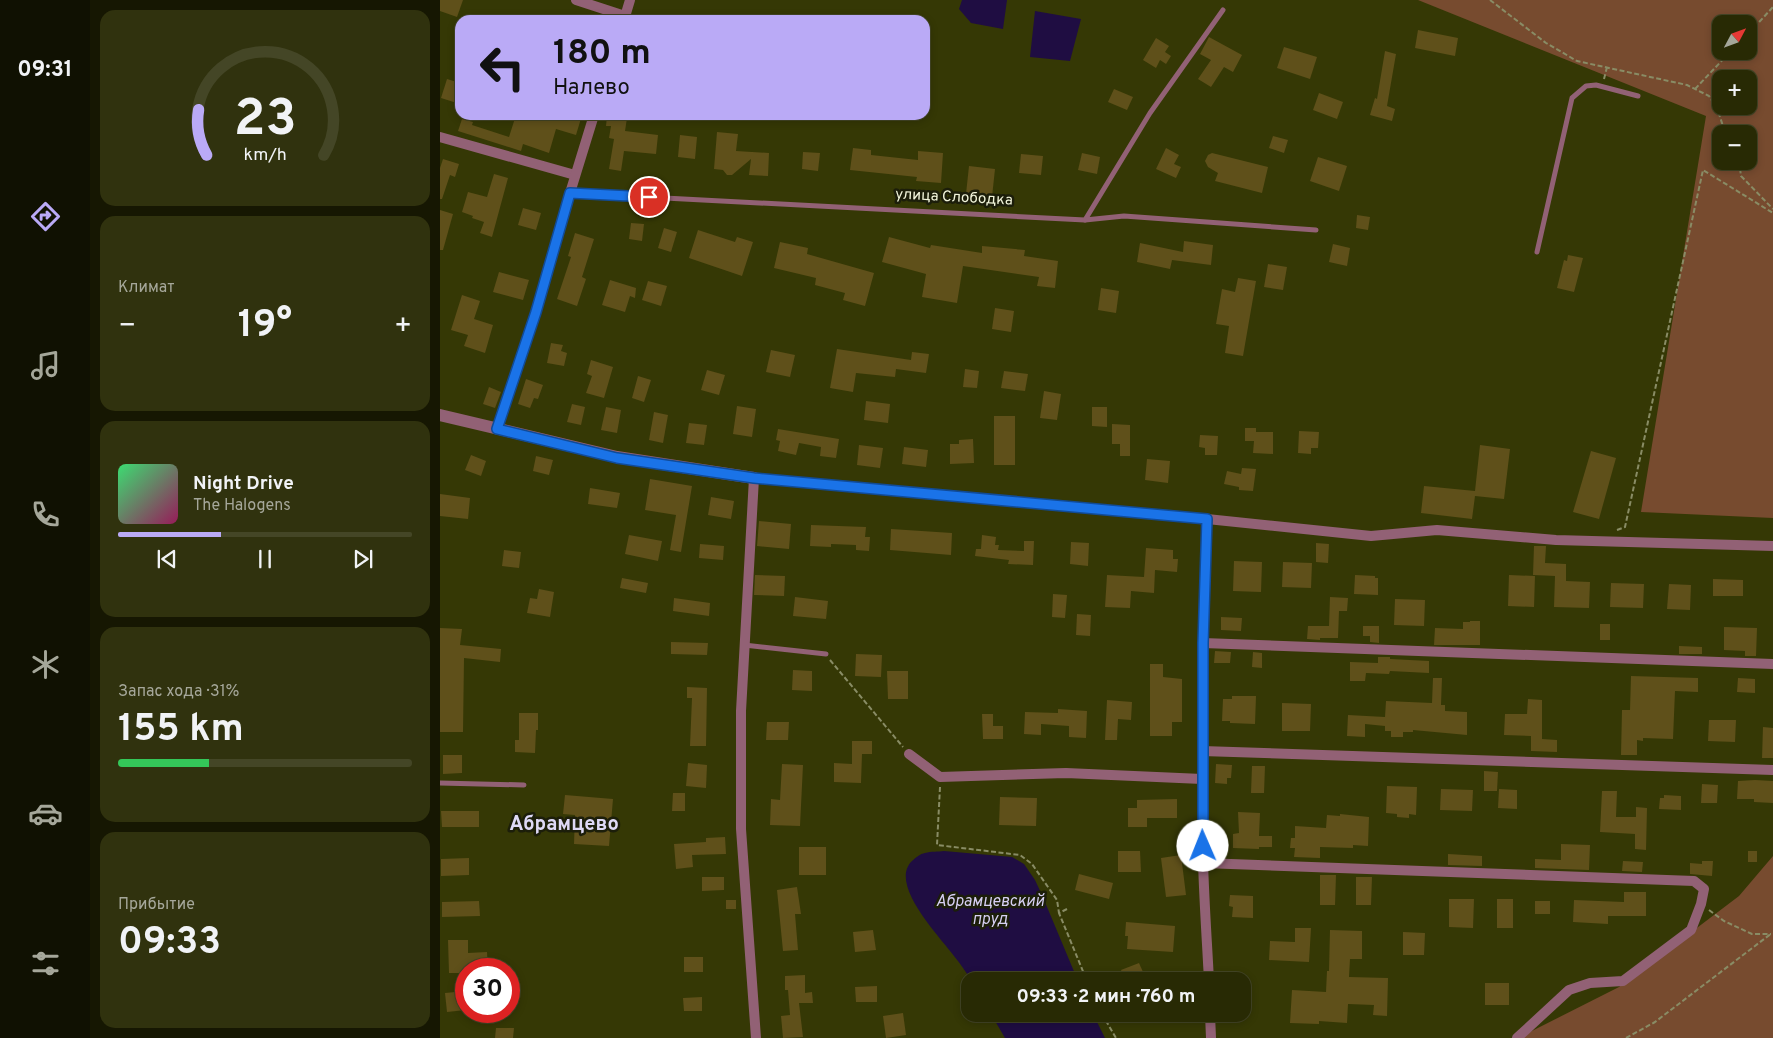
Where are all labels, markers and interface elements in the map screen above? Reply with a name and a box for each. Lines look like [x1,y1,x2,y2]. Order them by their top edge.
north arrow [1712,15,1758,60]
map controls [1712,15,1757,170]
text: 180 m [553,32,651,76]
icon: left [470,35,535,100]
text: 09:31 [17,57,73,84]
button: + [1712,70,1757,115]
text: Налево [553,75,630,102]
text: 23 [234,88,296,154]
button: − [1712,125,1757,170]
text: km/h [243,144,287,167]
pin [628,176,670,218]
icon: arrive [635,183,663,211]
street label: улица Слободка [895,185,1013,211]
icon: directions [28,199,63,234]
text: Климат [118,278,175,298]
text: 19° [238,302,292,351]
text: − [118,309,136,345]
text: + [394,309,412,345]
icon: music [28,348,63,383]
text: Night Drive [193,472,294,496]
text: The Halogens [193,496,291,516]
icon: phone [28,497,63,532]
icon: previous [153,545,181,573]
icon: pause [251,545,279,573]
icon: next [349,545,377,573]
icon: climate [28,647,63,682]
text: Запас хода · 31% [118,682,240,702]
text: 155 km [118,706,244,755]
icon: car [28,796,63,831]
district label: Абрамцево [509,812,619,838]
position arrow [1176,819,1228,871]
water label: Абрамцевский пруд [936,892,1045,930]
text: Прибытие [118,895,195,915]
text: 09:33 [118,919,221,968]
icon: filters [28,946,63,981]
speed limit sign: 30 [455,958,520,1023]
text: 09:33 · 2 мин · 760 m [1017,985,1195,1009]

